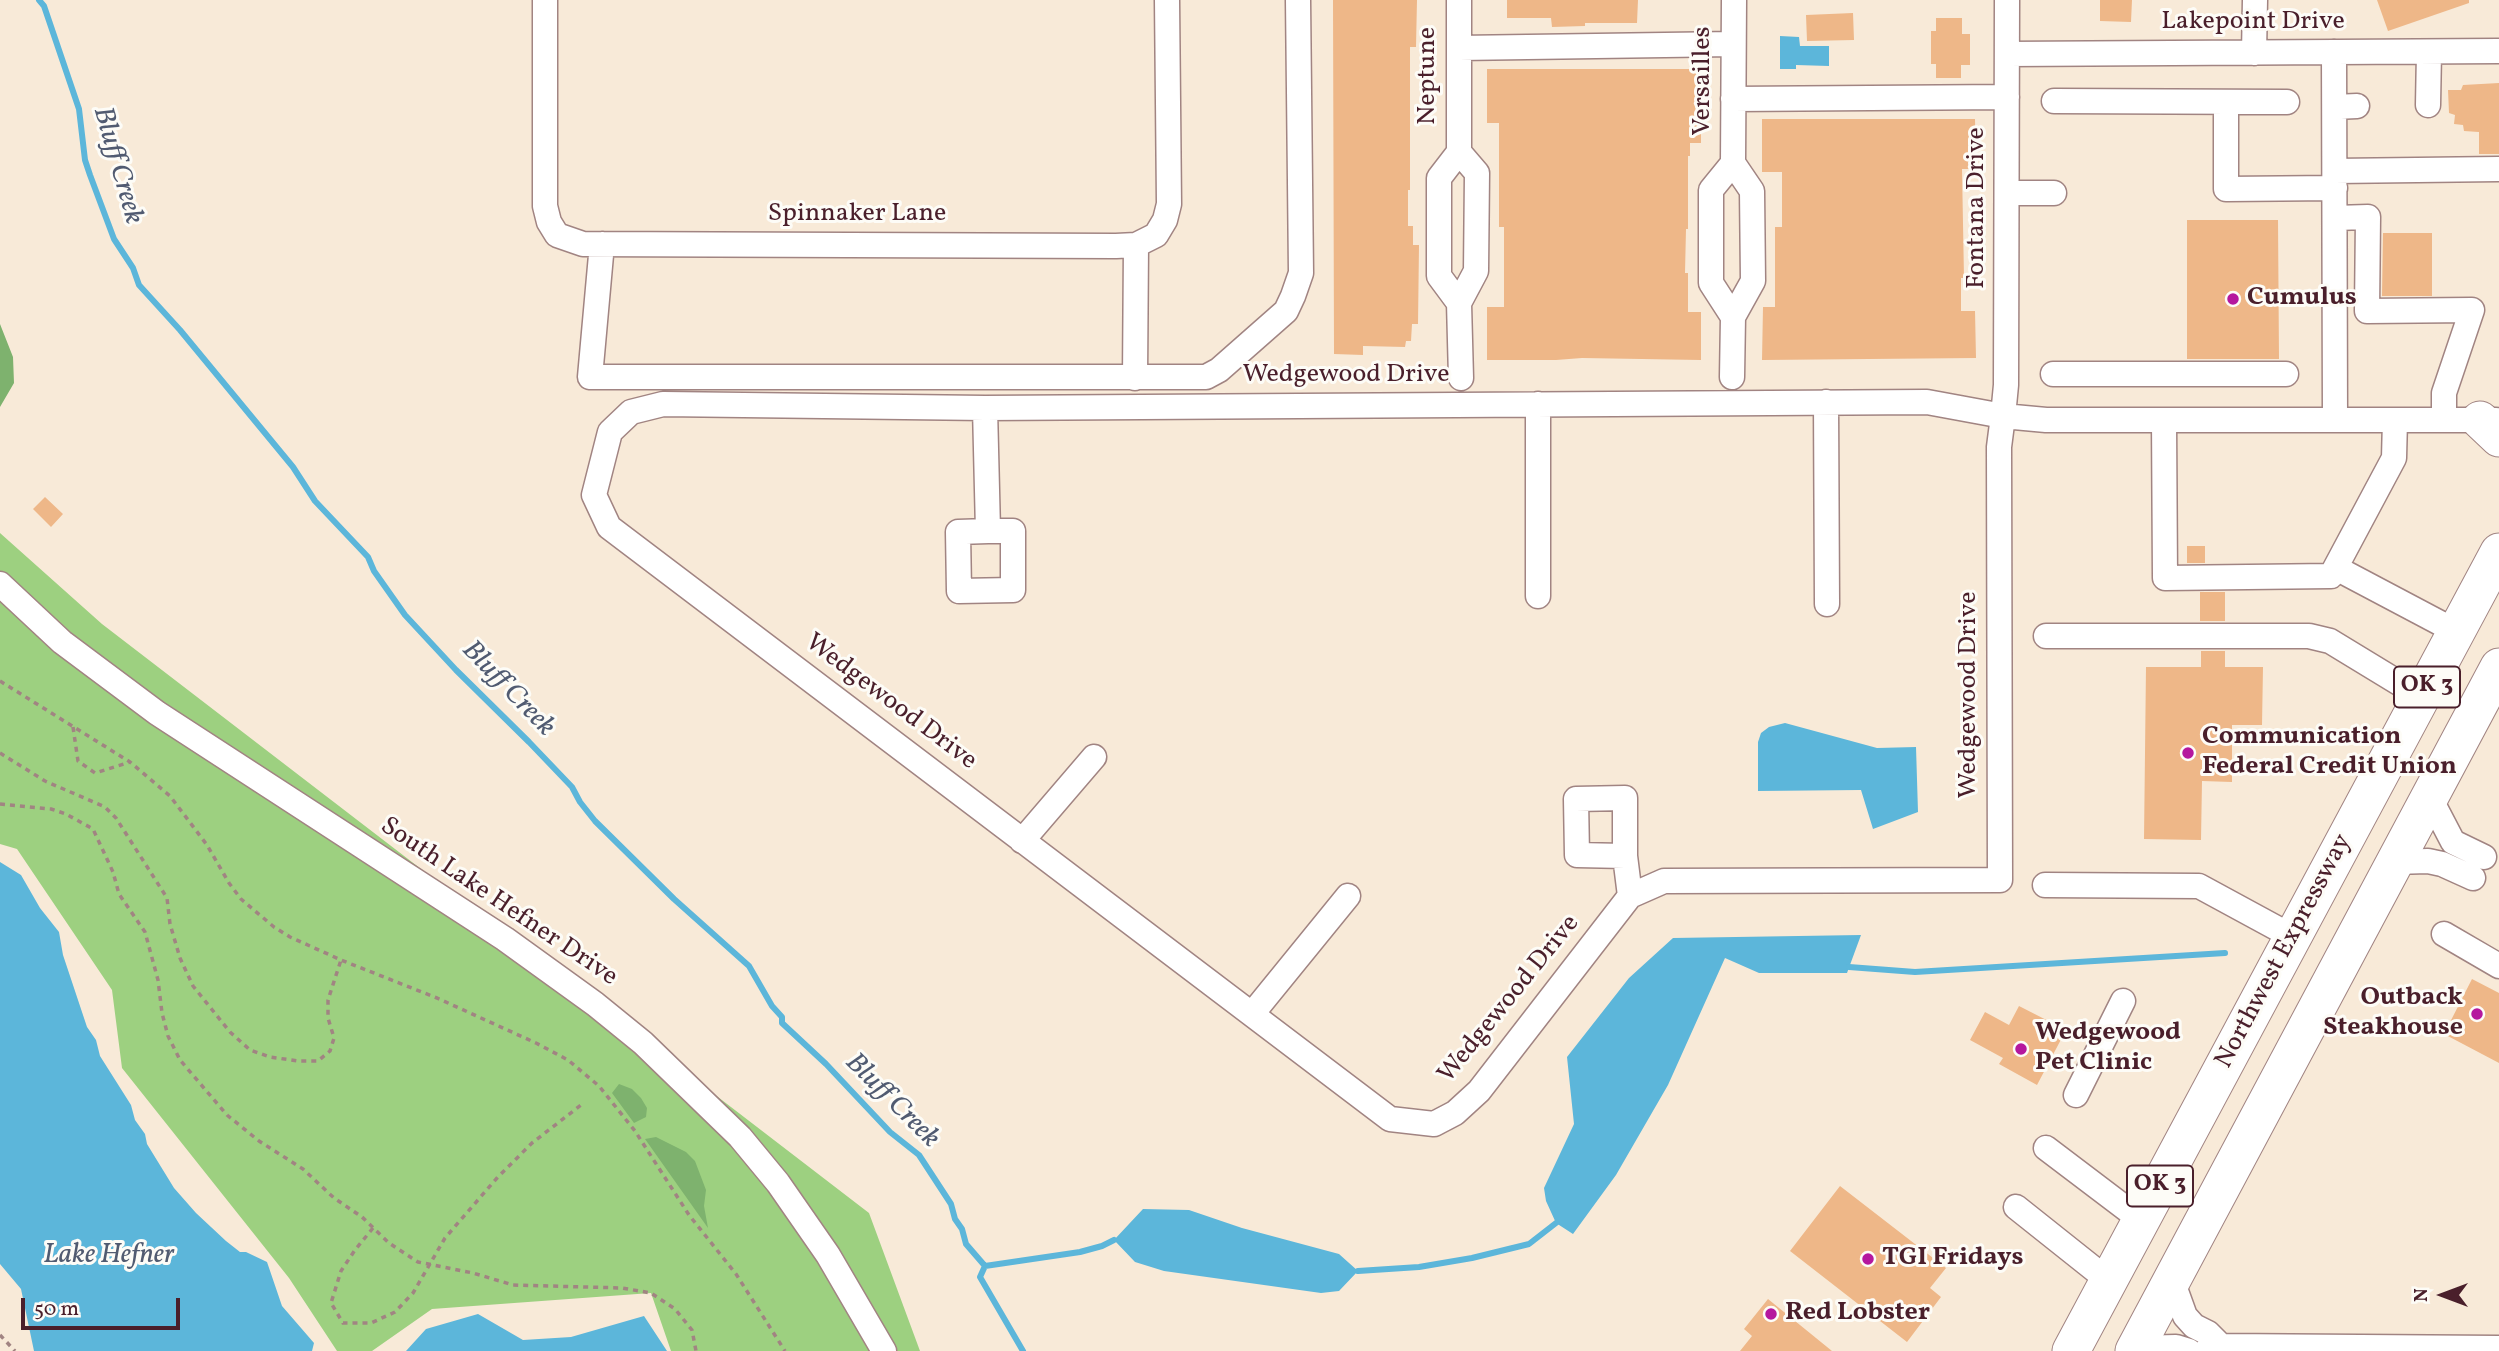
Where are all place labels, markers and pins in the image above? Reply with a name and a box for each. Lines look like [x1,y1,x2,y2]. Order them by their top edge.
place label: Cumulus [2247,283,2357,315]
marker: Cumulus [2225,291,2241,307]
place label: Communication Federal Credit Union [2202,722,2457,784]
marker: Communication Federal Credit Union [2180,745,2196,761]
place label: Outback Steakhouse [2323,983,2463,1044]
marker: Outback Steakhouse [2469,1006,2485,1022]
place label: Wedgewood Pet Clinic [2035,1018,2181,1080]
marker: Wedgewood Pet Clinic [2013,1041,2029,1057]
place label: TGI Fridays [1882,1243,2024,1275]
marker: TGI Fridays [1860,1251,1876,1267]
place label: Red Lobster [1785,1298,1930,1330]
marker: Red Lobster [1763,1306,1779,1322]

